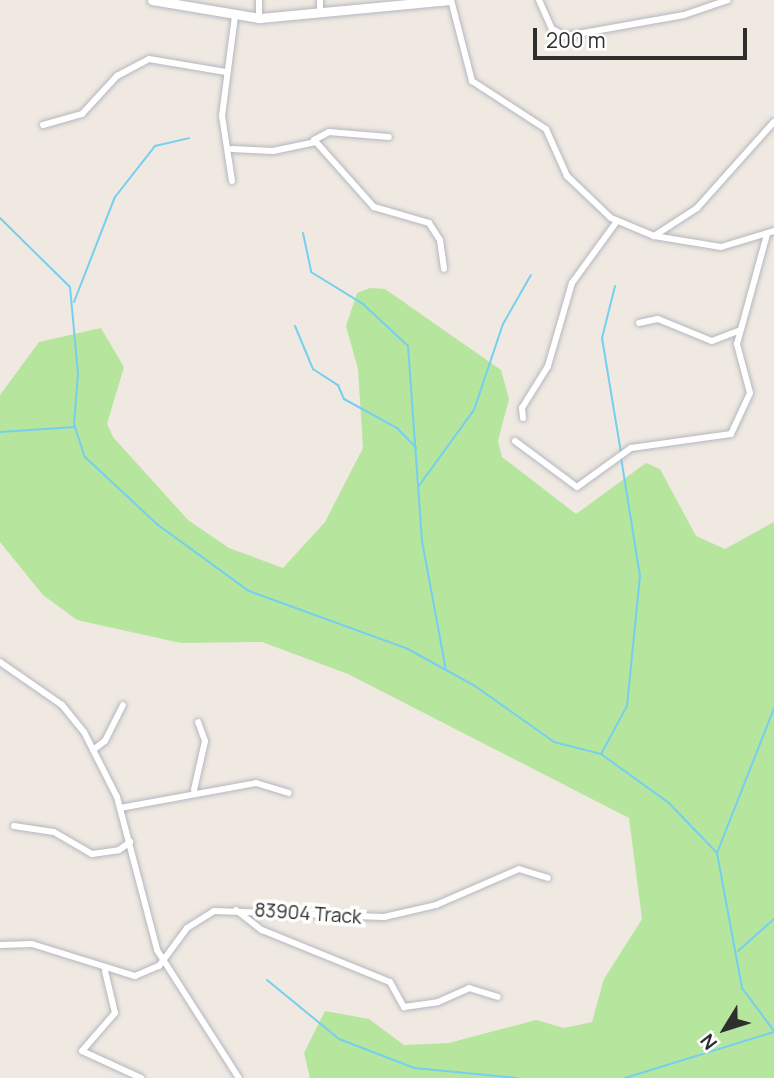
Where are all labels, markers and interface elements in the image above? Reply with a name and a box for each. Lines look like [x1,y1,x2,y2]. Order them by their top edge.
scale bar [536,14,750,58]
text: 200 m [546,26,606,54]
street label: 83904 Track [254,899,362,929]
north arrow [690,994,760,1064]
text: N [694,1029,723,1055]

